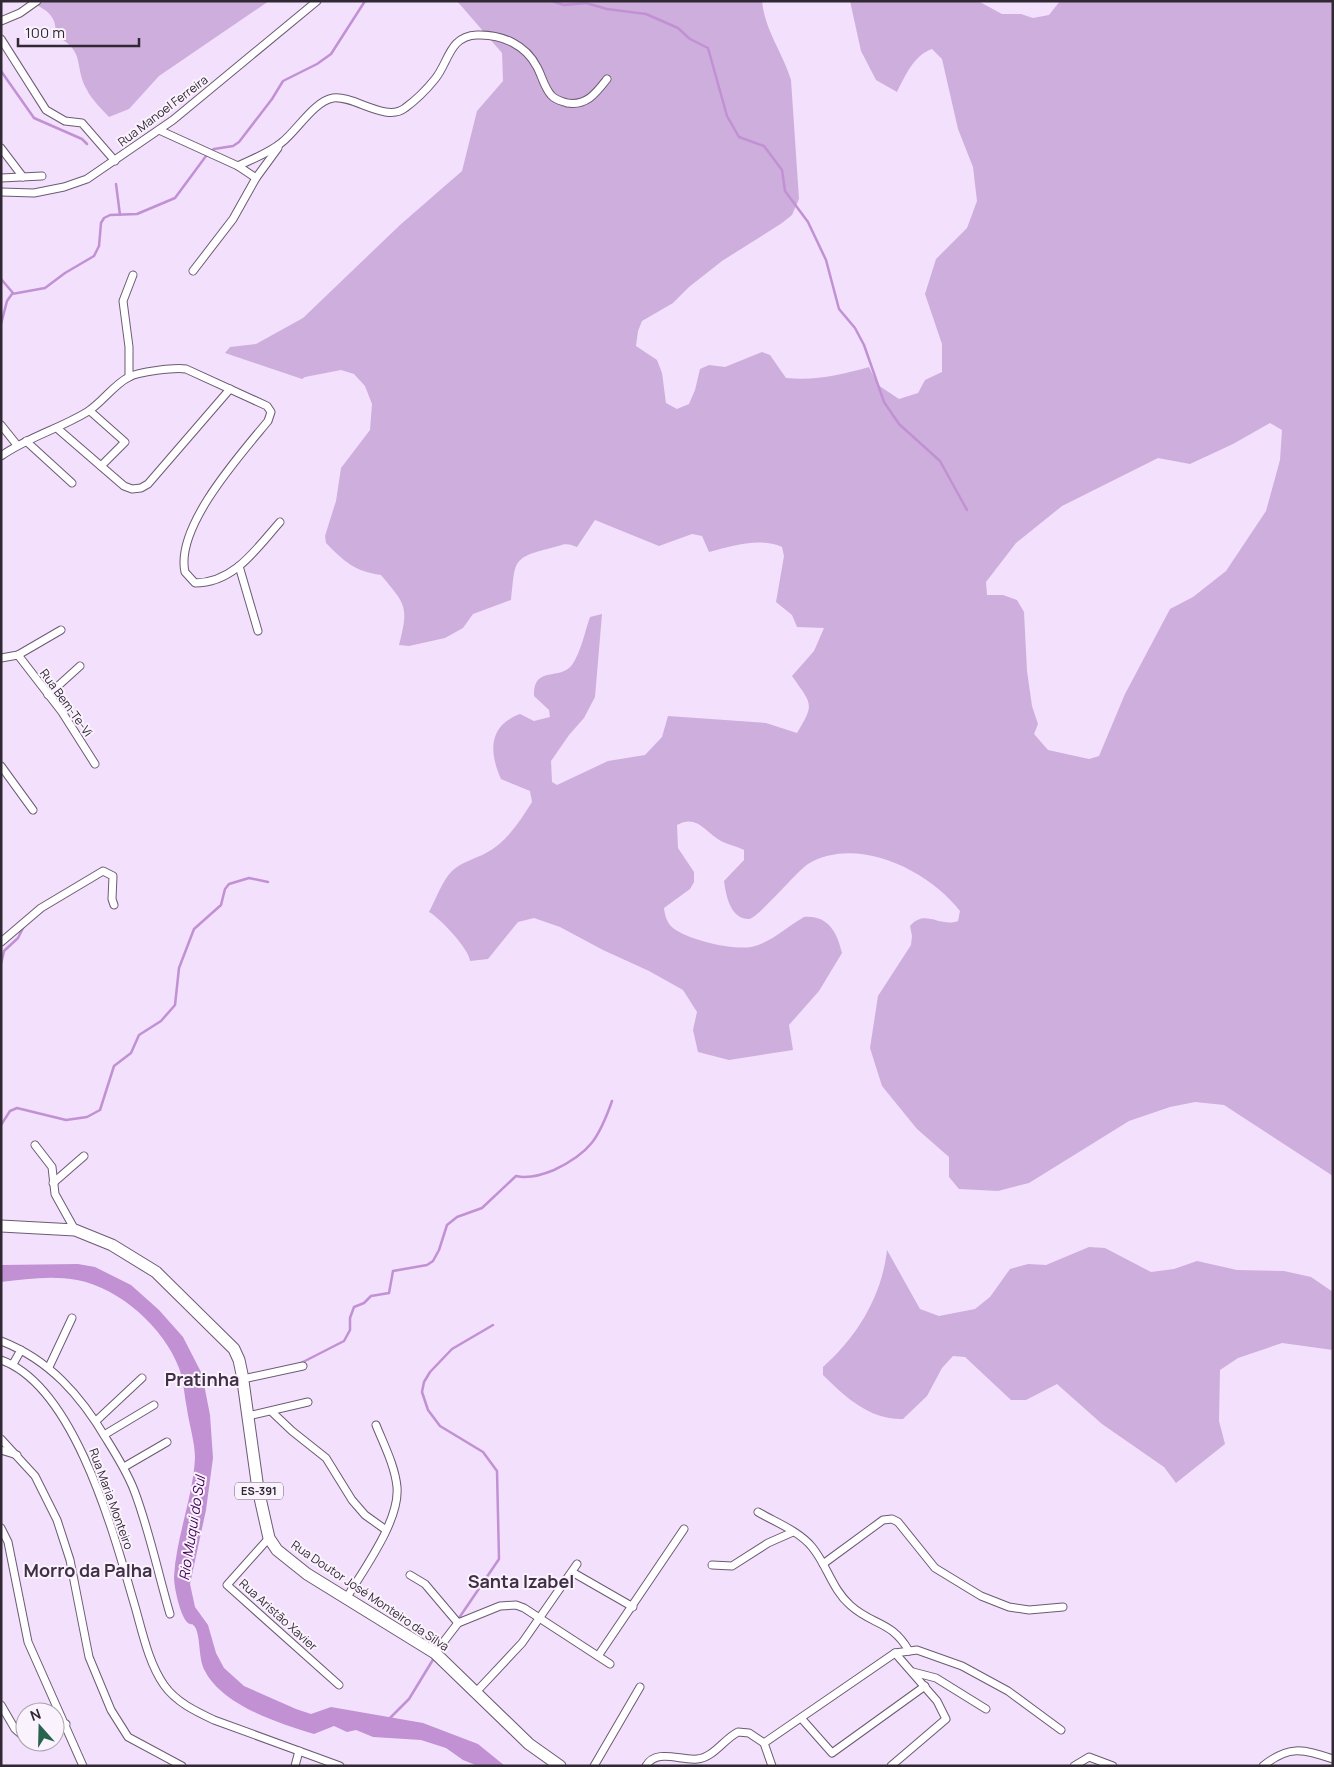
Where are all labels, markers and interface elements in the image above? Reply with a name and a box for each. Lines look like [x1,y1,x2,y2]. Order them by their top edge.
scale bar [18,15,139,47]
text: 100 m [25,22,65,43]
street label: Rua Manoel Ferreira [114,71,211,150]
street label: Rua Bem-Te-Vi [36,665,97,740]
district label: Pratinha [165,1367,239,1391]
street label: Rua Maria Monteiro [85,1446,138,1552]
water label: Rio Muqui do Sul [174,1473,209,1582]
road number: ES-391 [235,1482,283,1500]
street label: Rua Doutor José Monteiro da Silva [288,1536,452,1655]
district label: Morro da Palha [24,1558,152,1582]
district label: Santa Izabel [468,1569,574,1593]
street label: Rua Aristão Xavier [236,1575,322,1655]
north arrow [15,1702,65,1752]
text: N [27,1704,43,1725]

